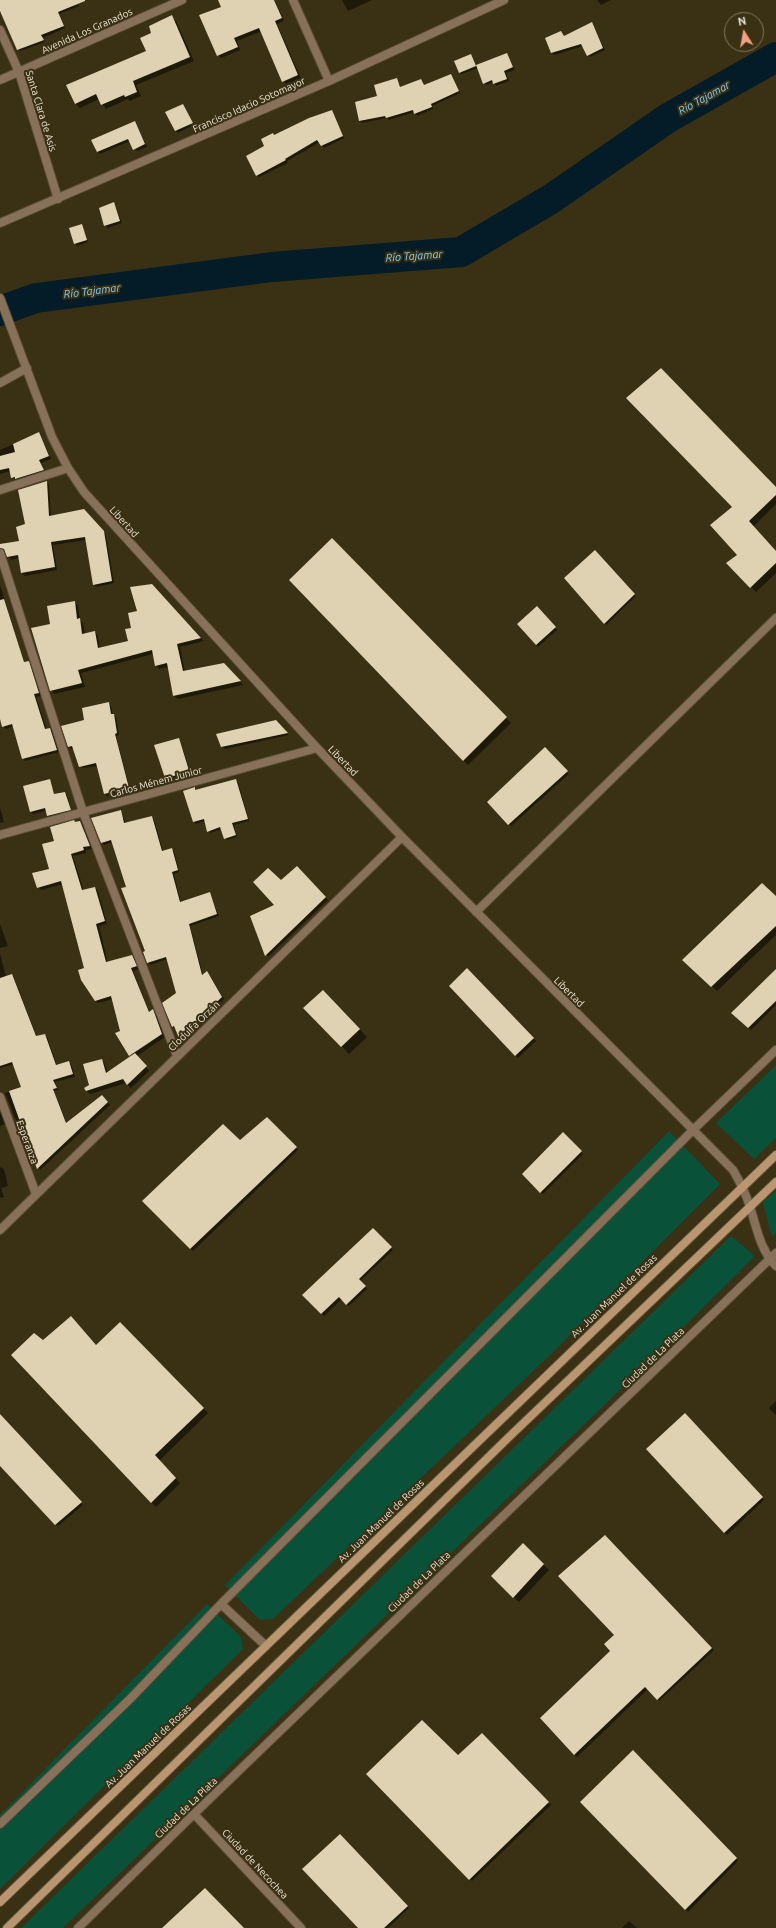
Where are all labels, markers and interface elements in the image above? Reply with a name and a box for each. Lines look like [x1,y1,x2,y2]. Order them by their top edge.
street label: Avenida Los Granados [40,6,134,56]
north arrow [724,12,764,52]
text: N [737,15,747,28]
street label: Santa Clara de Asis [23,69,59,153]
street label: Francisco Idacio Sotomayor [191,75,307,135]
water label: Río Tajamar [676,78,732,118]
water label: Río Tajamar [385,247,443,265]
water label: Río Tajamar [63,281,121,301]
street label: Libertad [107,504,141,540]
street label: Libertad [326,743,360,779]
street label: Carlos Ménem Junior [109,764,203,800]
street label: Libertad [551,974,587,1010]
street label: Clodulfa Orzán [166,998,222,1054]
street label: Esperanza [14,1118,40,1166]
street label: Av. Juan Manuel de Rosas [569,1252,659,1340]
street label: Ciudad de La Plata [619,1325,687,1391]
street label: Av. Juan Manuel de Rosas [336,1477,426,1565]
street label: Ciudad de La Plata [385,1549,453,1615]
street label: Av. Juan Manuel de Rosas [103,1702,193,1790]
street label: Ciudad de La Plata [152,1775,220,1841]
street label: Ciudad de Necochea [220,1827,290,1901]

